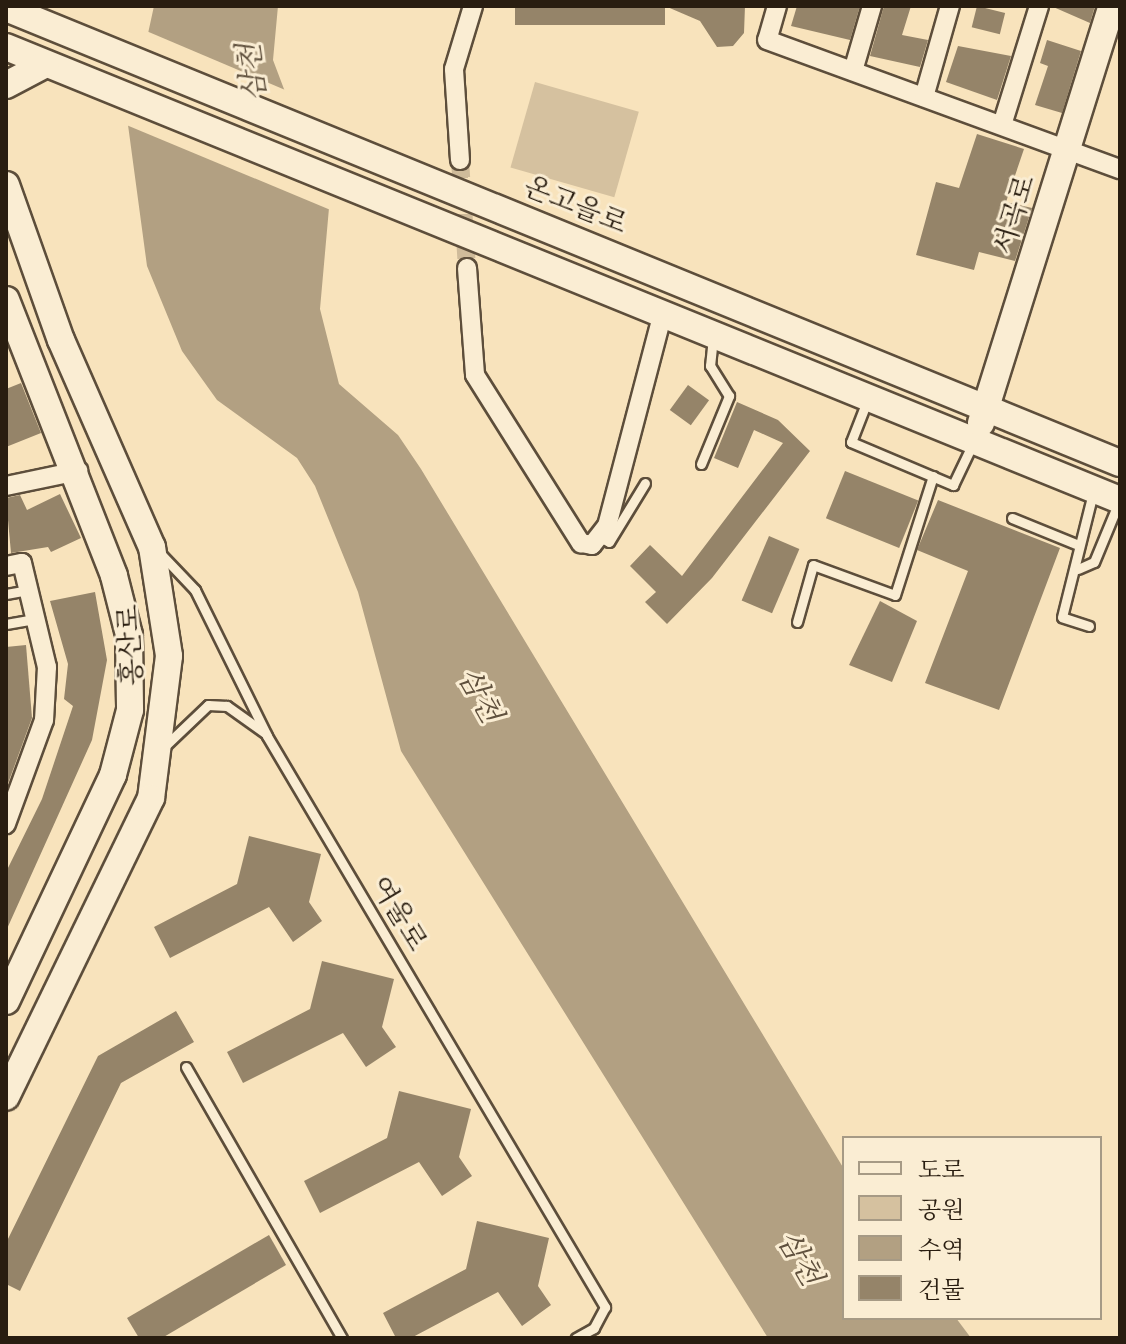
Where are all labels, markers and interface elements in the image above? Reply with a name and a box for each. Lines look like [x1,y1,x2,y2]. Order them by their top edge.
water label: 삼천 [233,41,275,103]
street label: 온고을로 [519,170,631,242]
street label: 서곡로 [987,171,1043,259]
street label: 홍산로 [112,604,150,686]
water label: 삼천 [448,662,508,730]
street label: 여울로 [363,871,433,957]
legend [842,1136,1102,1320]
text: 도로 [918,1156,964,1186]
text: 공원 [918,1196,964,1226]
water label: 삼천 [768,1225,828,1293]
text: 수역 [918,1236,964,1266]
text: 건물 [918,1276,964,1306]

